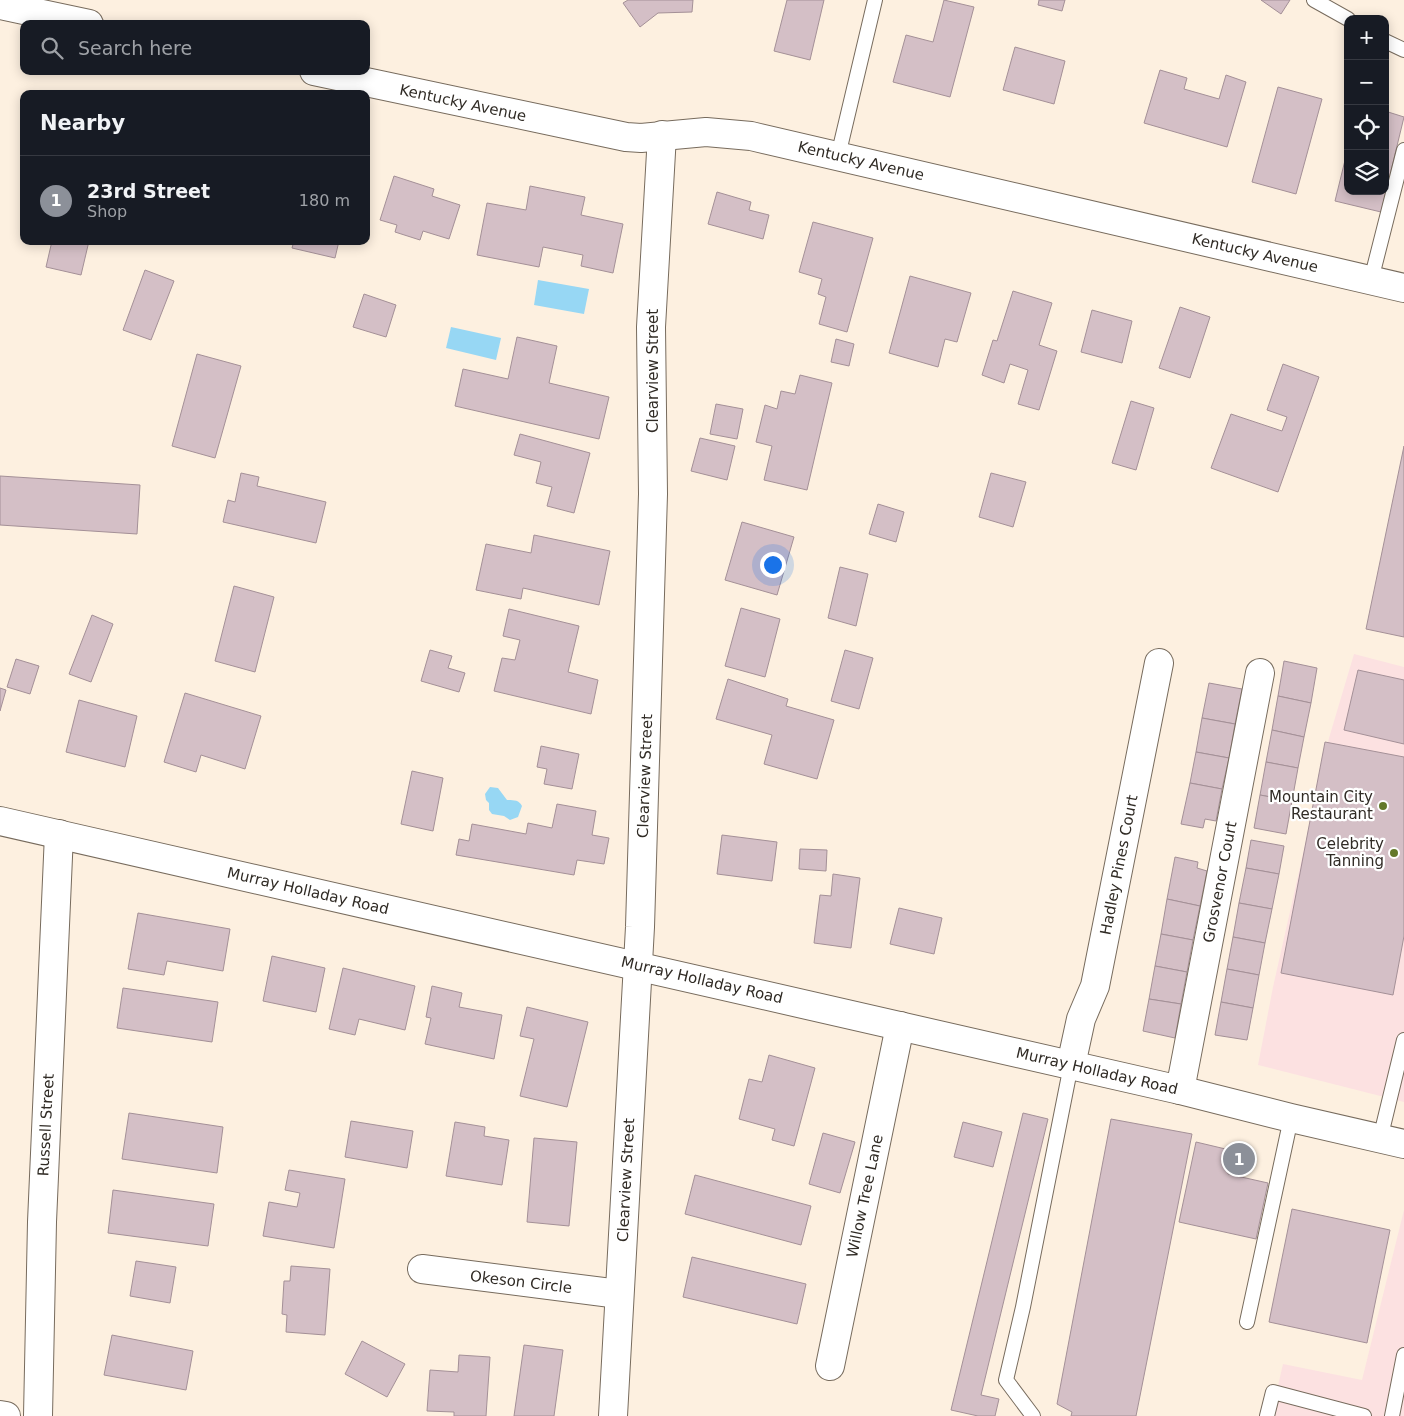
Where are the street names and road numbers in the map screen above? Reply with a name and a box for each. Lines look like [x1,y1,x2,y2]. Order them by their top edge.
street label: Kentucky Avenue [398,81,528,125]
street label: Kentucky Avenue [796,138,926,184]
street label: Kentucky Avenue [1190,230,1320,276]
street label: Clearview Street [644,309,662,433]
street label: Clearview Street [634,714,656,838]
street label: Hadley Pines Court [1097,793,1141,937]
street label: Grosvenor Court [1199,820,1241,944]
street label: Murray Holladay Road [225,864,391,918]
street label: Murray Holladay Road [619,953,785,1007]
street label: Murray Holladay Road [1014,1044,1180,1098]
street label: Russell Street [34,1073,58,1177]
street label: Clearview Street [614,1117,638,1242]
street label: Willow Tree Lane [843,1133,887,1259]
street label: Okeson Circle [469,1267,573,1297]

